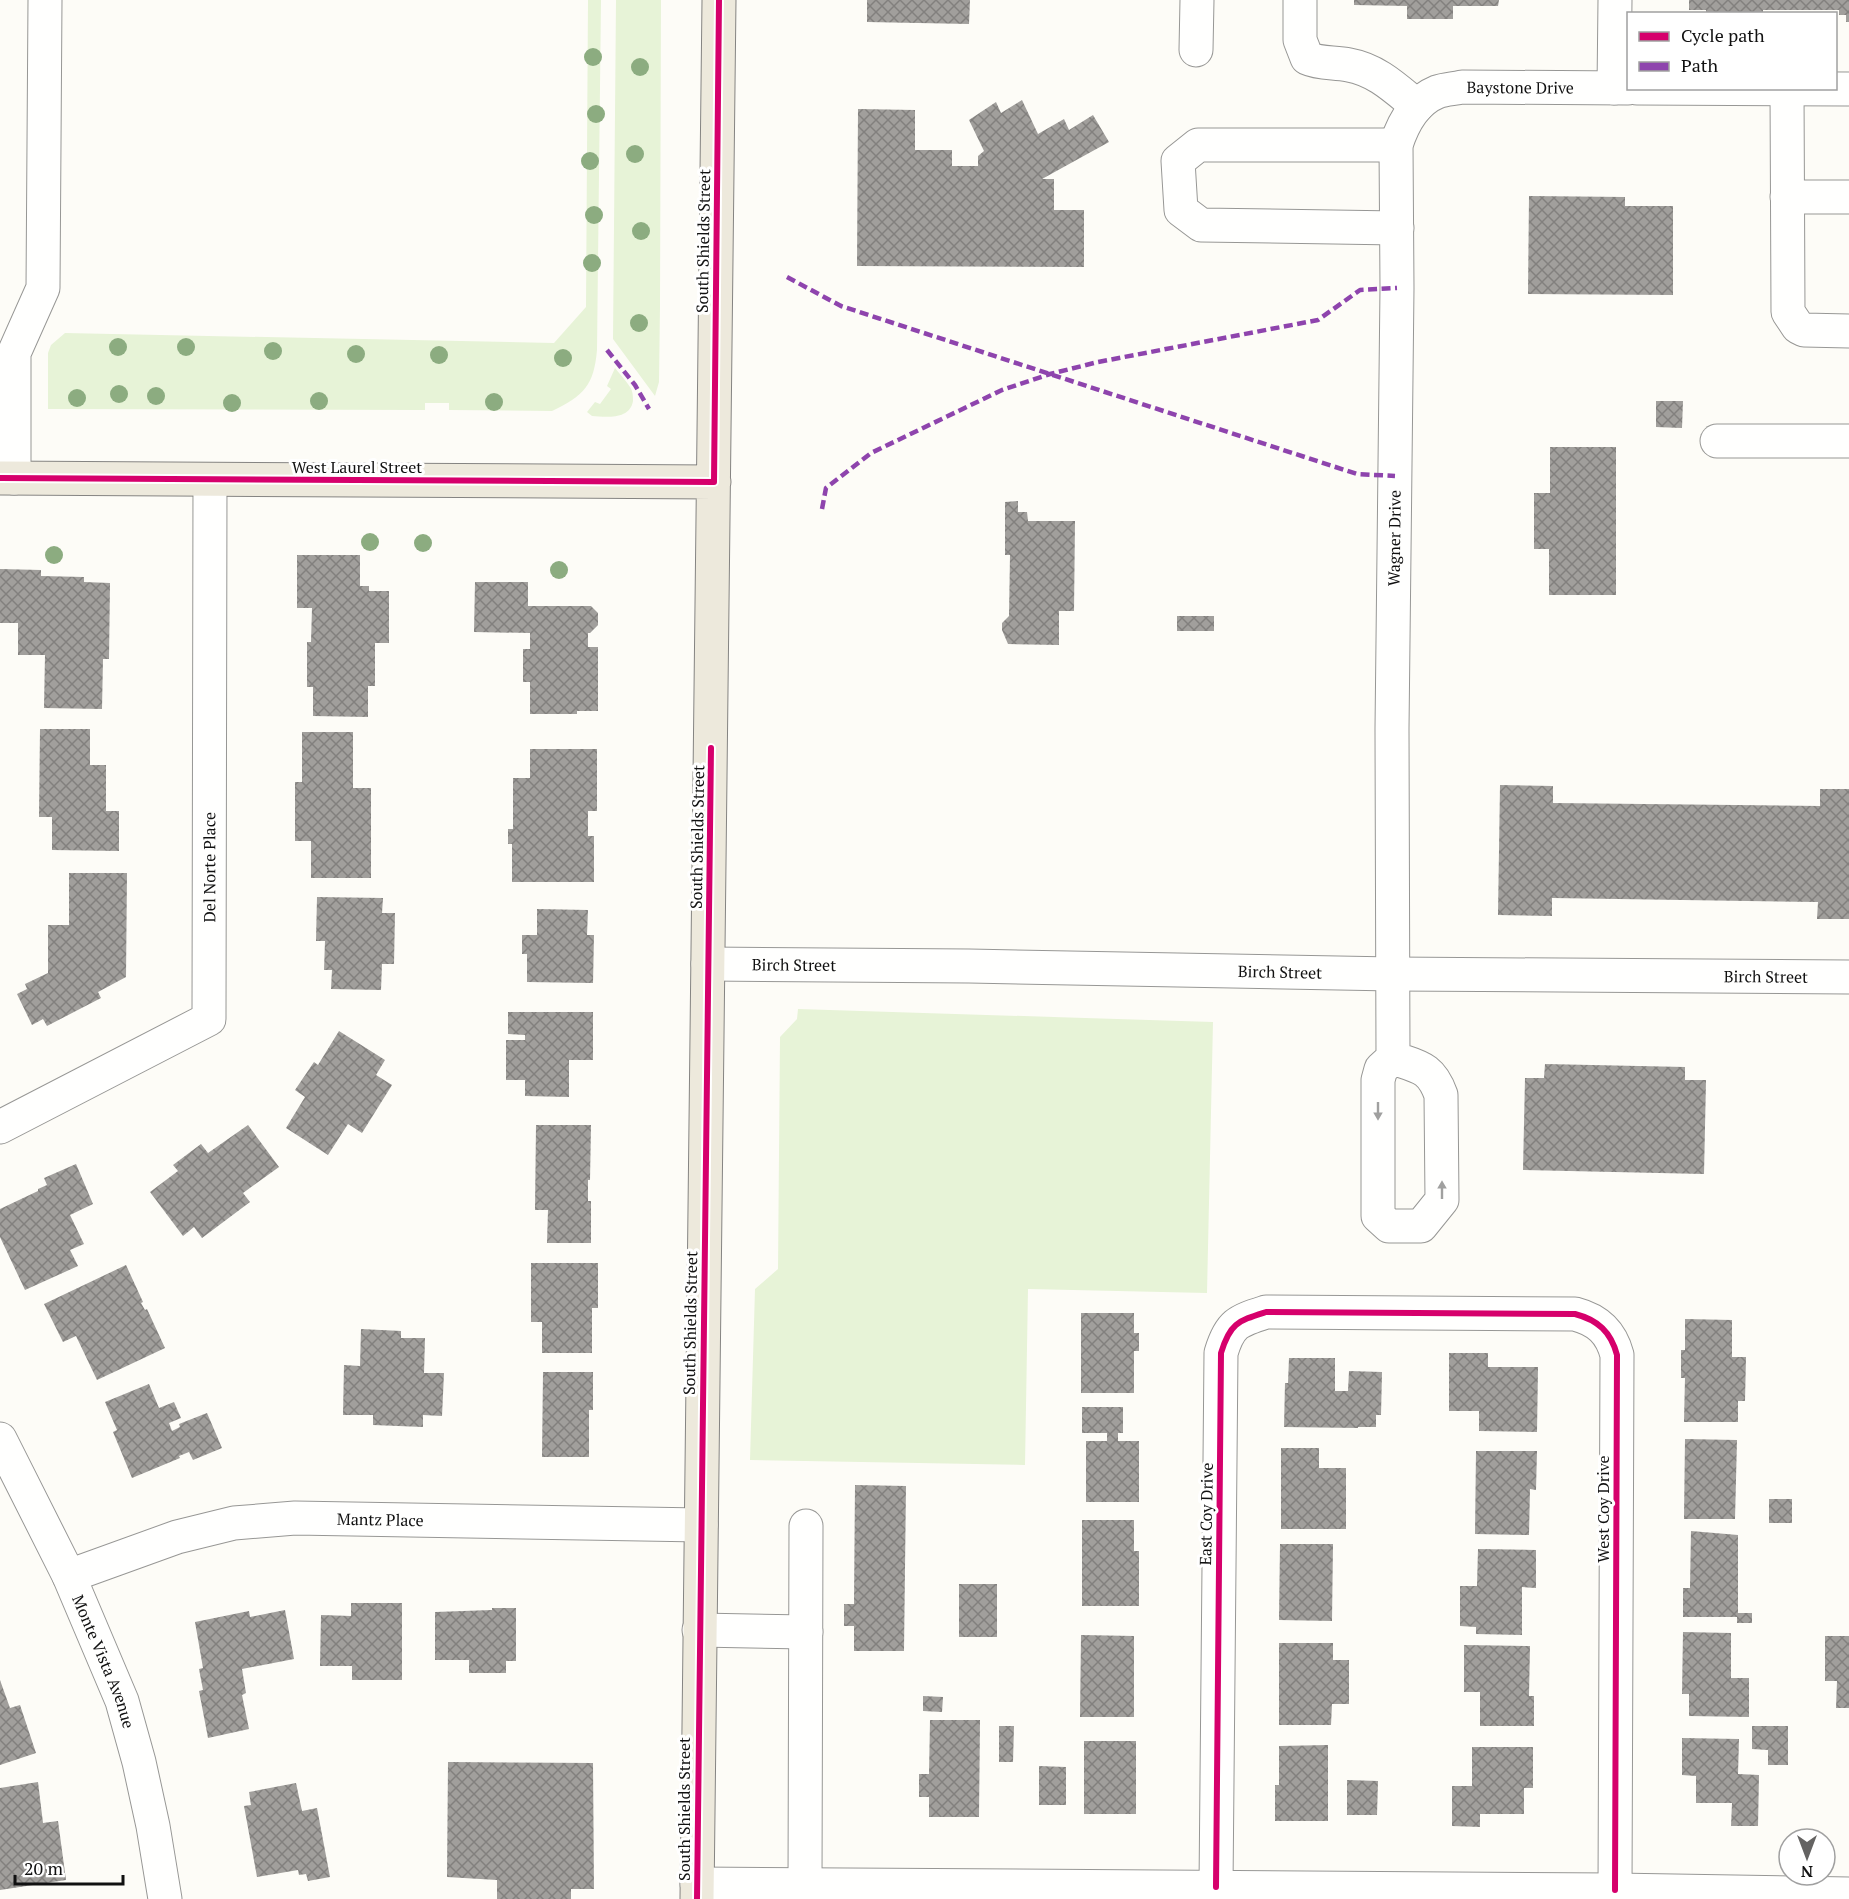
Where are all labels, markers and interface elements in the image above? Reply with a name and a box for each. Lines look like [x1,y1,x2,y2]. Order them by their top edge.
legend [1627,12,1837,90]
text: Cycle path [1681,23,1765,47]
text: Path [1681,53,1718,77]
street label: Baystone Drive [1466,76,1574,99]
street label: South Shields Street [691,169,715,313]
street label: West Laurel Street [292,456,422,478]
street label: Wagner Drive [1383,490,1406,586]
street label: South Shields Street [685,765,709,909]
street label: Del Norte Place [198,812,220,922]
street label: Birch Street [752,953,836,976]
street label: Birch Street [1238,960,1322,984]
street label: Birch Street [1724,965,1808,988]
one-way arrow [1373,1102,1383,1121]
one-way arrow [1437,1181,1447,1200]
street label: South Shields Street [678,1251,702,1395]
street label: West Coy Drive [1592,1455,1614,1563]
street label: East Coy Drive [1194,1462,1218,1566]
street label: Mantz Place [337,1508,424,1531]
street label: Monte Vista Avenue [67,1591,140,1731]
street label: South Shields Street [673,1737,695,1881]
north arrow [1777,1827,1837,1887]
scale bar [15,1848,123,1886]
text: 20 m [24,1856,64,1880]
text: N [1801,1861,1813,1883]

